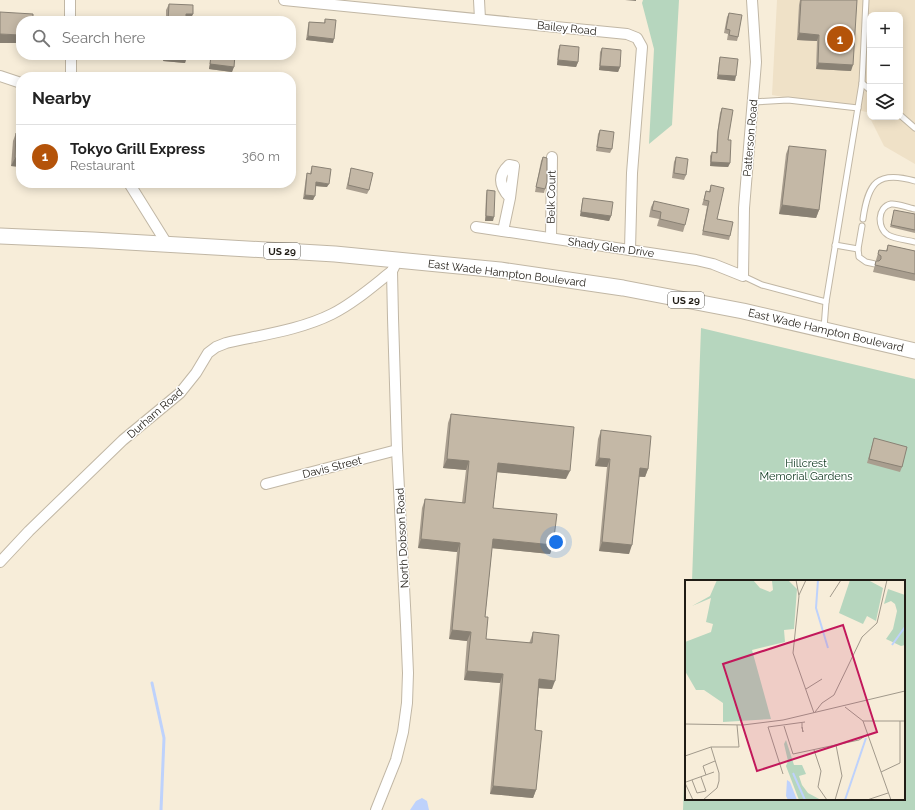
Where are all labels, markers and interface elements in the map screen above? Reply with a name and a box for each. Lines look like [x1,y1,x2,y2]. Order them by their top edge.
map controls [867,12,903,120]
button: + [867,12,903,48]
search box [16,16,296,60]
street label: Bailey Road [536,19,598,38]
pin: 1 [827,24,853,54]
icon: search [30,27,52,49]
text: Search here [62,29,145,47]
button: − [867,48,903,84]
button: layers [867,84,903,120]
text: Nearby [32,88,91,108]
street label: Patterson Road [741,99,760,177]
text: Tokyo Grill Express [70,140,205,158]
text: 1 [42,149,48,164]
text: 360 m [242,149,280,164]
text: Restaurant [70,158,135,173]
street label: Belk Court [545,170,558,224]
street label: Shady Glen Drive [567,235,656,260]
road number: US 29 [264,243,300,259]
street label: East Wade Hampton Boulevard [427,257,587,290]
road number: US 29 [668,292,704,308]
street label: East Wade Hampton Boulevard [747,306,905,355]
street label: Durham Road [125,385,186,441]
street label: Davis Street [301,454,363,481]
park label: Hillcrest Memorial Gardens [760,457,853,483]
street label: North Dobson Road [393,487,412,588]
your location [546,532,566,552]
inset map [685,580,905,800]

